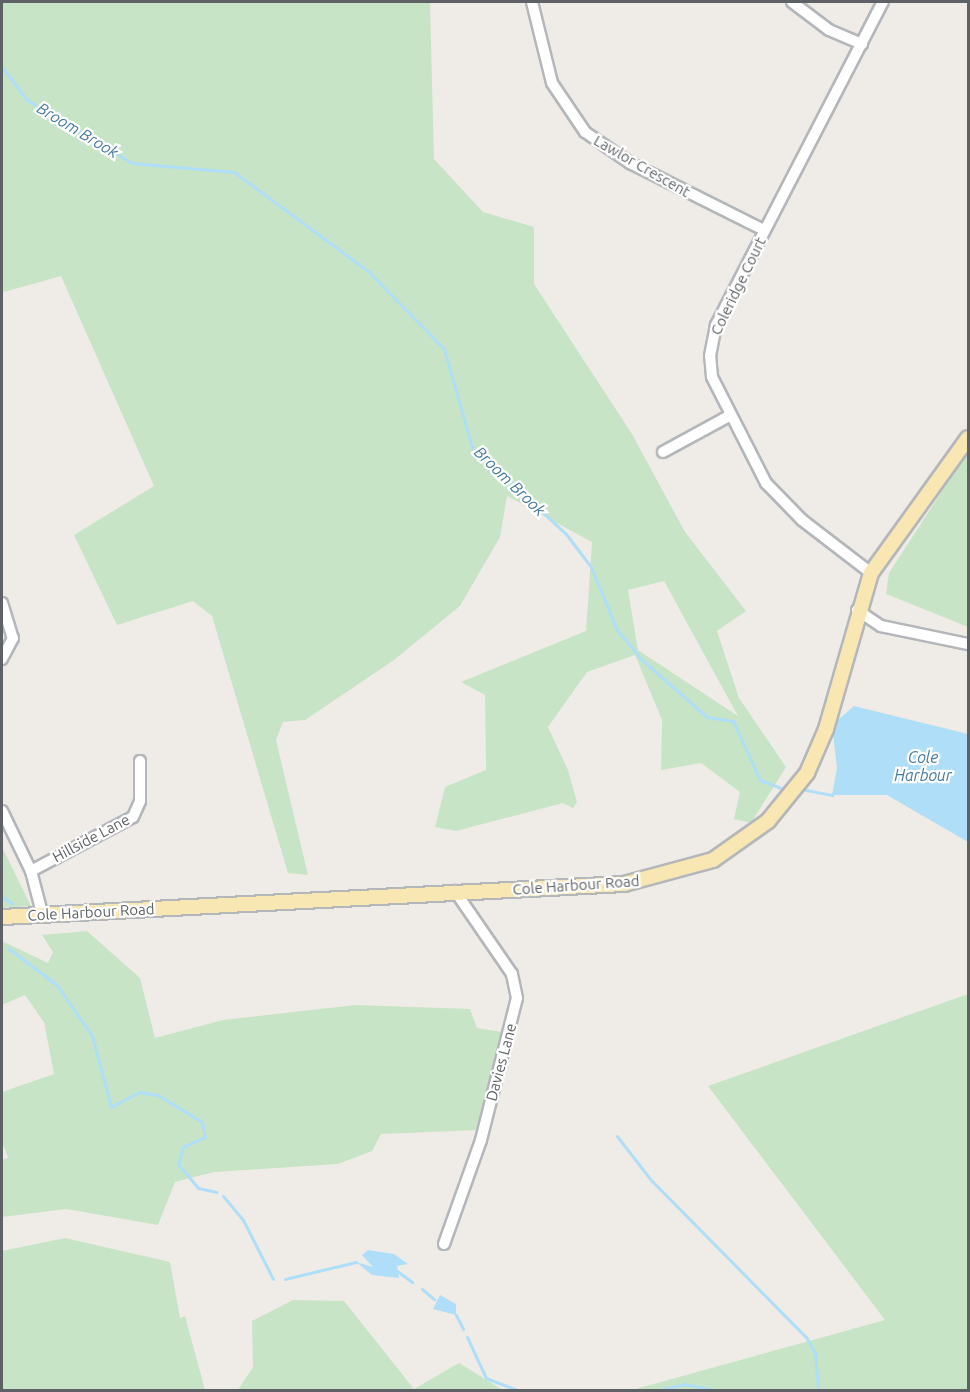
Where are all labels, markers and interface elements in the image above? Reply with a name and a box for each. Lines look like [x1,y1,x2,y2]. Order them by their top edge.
water label: Broom Brook [34,98,122,162]
street label: Lawlor Crescent [591,131,693,201]
street label: Coleridge Court [707,234,769,338]
water label: Broom Brook [470,442,550,520]
water label: Cole Harbour [894,747,952,785]
street label: Hillside Lane [49,810,133,866]
street label: Cole Harbour Road [512,872,640,898]
street label: Cole Harbour Road [27,900,155,924]
street label: Davies Lane [482,1021,520,1103]

